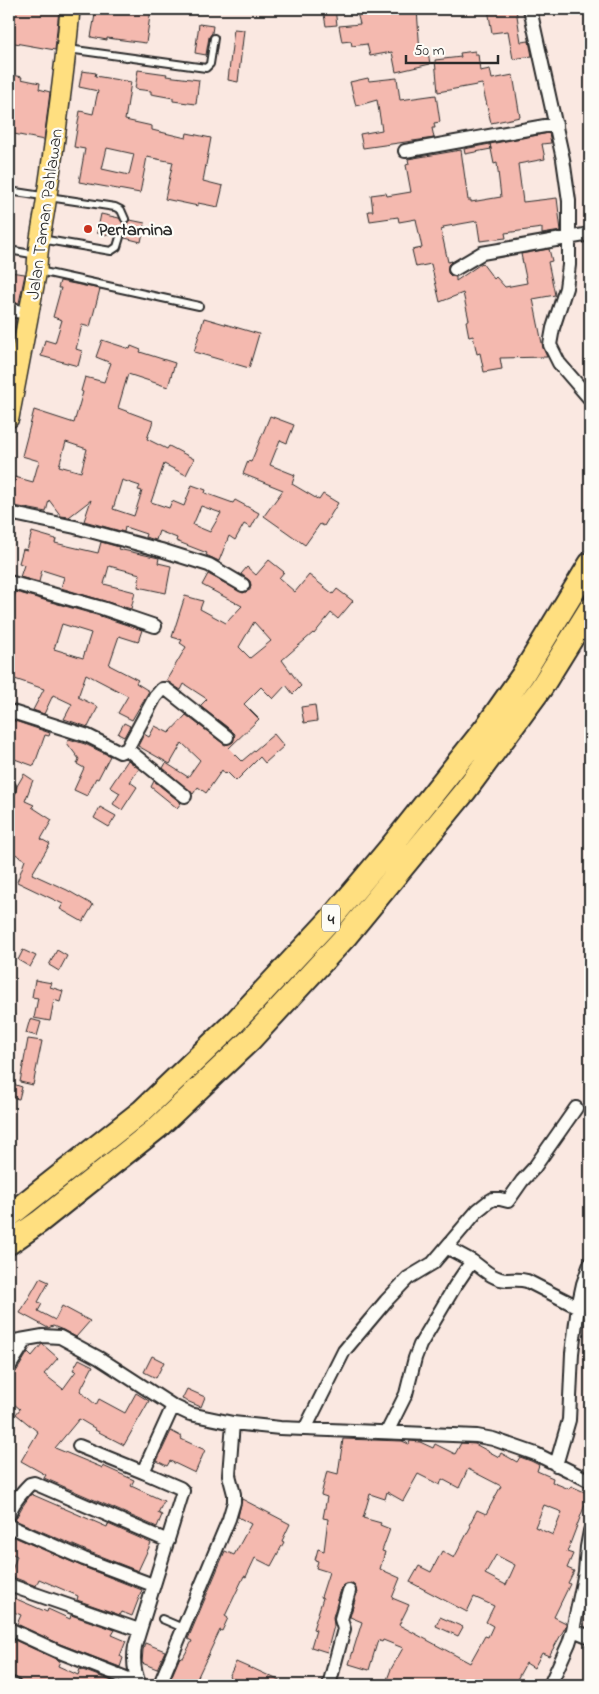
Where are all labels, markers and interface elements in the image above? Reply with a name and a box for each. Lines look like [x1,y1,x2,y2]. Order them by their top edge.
scale bar [406,32,499,64]
text: 50 m [414,40,445,62]
street label: Jalan Taman Pahlawan [21,127,71,301]
place label: Pertamina [98,218,173,244]
marker: Pertamina [82,223,94,235]
road number: 4 [322,904,340,931]

